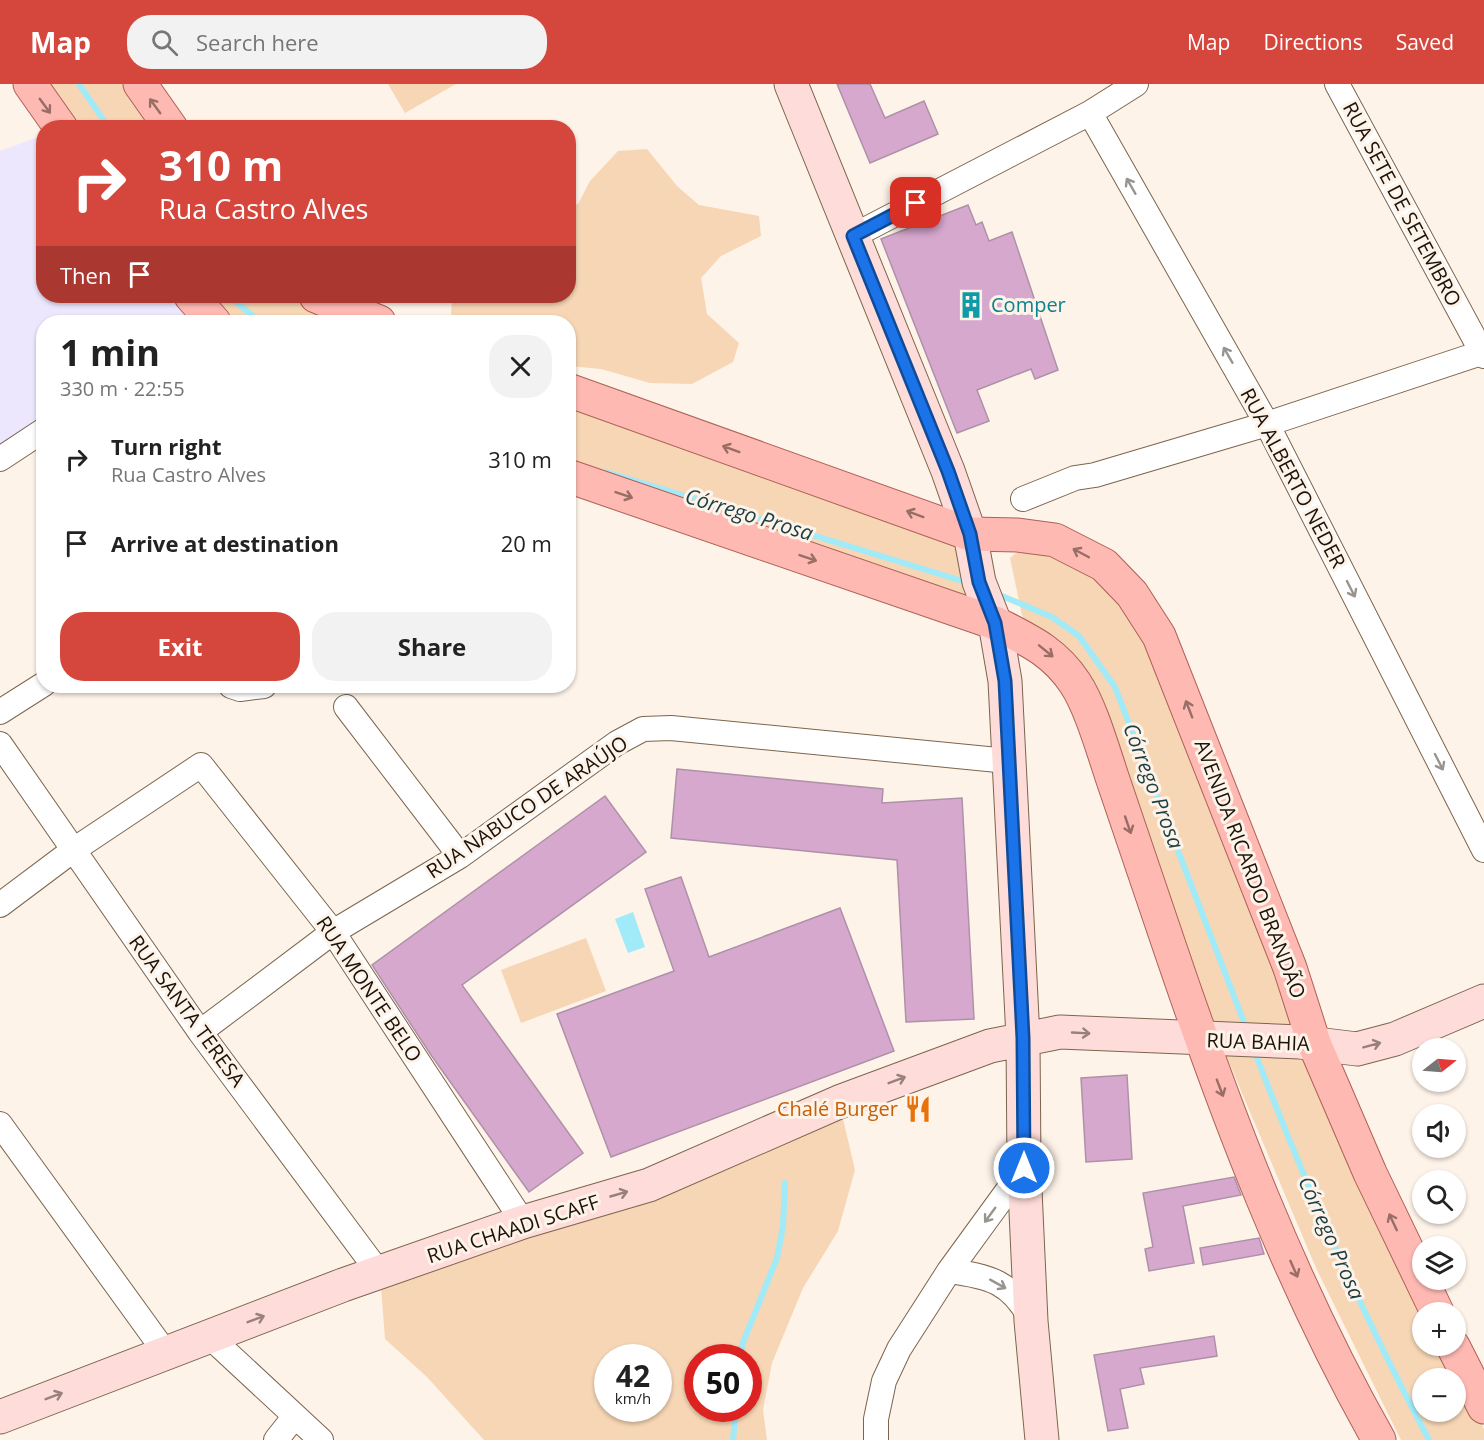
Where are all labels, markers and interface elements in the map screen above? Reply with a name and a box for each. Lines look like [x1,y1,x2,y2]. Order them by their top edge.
search box [127,15,547,69]
text: Map [30,23,91,61]
icon: search [148,26,181,59]
text: Search here [196,27,319,57]
text: Map [1187,28,1230,56]
text: Directions [1263,28,1363,56]
text: Saved [1396,28,1454,56]
one-way arrow [39,97,51,113]
street label: RUA SETE DE SETEMBRO [1337,97,1468,311]
one-way arrow [149,98,161,114]
text: 310 m [159,136,283,193]
icon: right [60,144,138,222]
pin [890,177,941,228]
one-way arrow [1125,178,1137,195]
icon: arrive [899,186,932,219]
text: Rua Castro Alves [159,190,368,227]
icon: arrive [123,258,156,291]
text: Then [60,260,111,290]
building icon: Comper [956,290,986,320]
place label: Comper [991,291,1066,318]
text: 1 min [60,328,160,377]
button: close [489,335,552,398]
one-way arrow [1221,347,1233,364]
text: 330 m · 22:55 [60,375,185,402]
street label: RUA ALBERTO NEDER [1235,383,1353,573]
text: Turn right [111,431,222,461]
one-way arrow [722,442,741,453]
icon: right [60,443,93,476]
text: 310 m [488,444,552,474]
text: Rua Castro Alves [111,461,266,488]
water label: Córrego Prosa [682,481,817,547]
one-way arrow [614,490,633,501]
one-way arrow [906,508,925,519]
icon: arrive [60,527,93,560]
text: Arrive at destination [111,528,339,558]
text: 20 m [501,528,552,558]
one-way arrow [1073,547,1091,559]
one-way arrow [799,553,817,564]
one-way arrow [1345,579,1357,597]
button: Exit [60,612,300,681]
button: Share [312,612,552,681]
one-way arrow [1038,645,1054,658]
one-way arrow [1183,701,1194,719]
water label: Córrego Prosa [1117,719,1191,853]
street label: RUA NABUCO DE ARAÚJO [421,729,633,884]
street label: AVENIDA RICARDO BRANDÃO [1189,736,1312,1002]
one-way arrow [1434,753,1445,771]
one-way arrow [1124,815,1135,834]
street label: RUA MONTE BELO [310,910,428,1067]
street label: RUA SANTA TERESA [123,929,252,1092]
street label: RUA BAHIA [1206,1026,1310,1057]
one-way arrow [1071,1028,1091,1039]
north arrow [1412,1038,1466,1092]
map controls [1412,1038,1466,1422]
one-way arrow [1362,1039,1381,1050]
one-way arrow [887,1074,906,1085]
one-way arrow [1215,1078,1226,1097]
restaurant icon: Chalé Burger [903,1094,933,1124]
place label: Chalé Burger [777,1095,898,1122]
button: sound [1412,1104,1466,1158]
position arrow [992,1136,1056,1200]
button: search [1412,1170,1466,1224]
water label: Córrego Prosa [1292,1171,1372,1304]
street label: RUA CHAADI SCAFF [423,1188,602,1269]
one-way arrow [609,1188,628,1199]
one-way arrow [983,1207,996,1223]
one-way arrow [1386,1214,1398,1232]
button: layers [1412,1236,1466,1290]
one-way arrow [1288,1259,1300,1277]
one-way arrow [989,1278,1006,1290]
button: + [1412,1302,1466,1356]
one-way arrow [247,1313,265,1324]
speed limit sign: 50 [684,1344,762,1422]
text: 42 [616,1355,650,1396]
button: − [1412,1368,1466,1422]
text: km/h [615,1388,651,1408]
one-way arrow [45,1389,63,1400]

